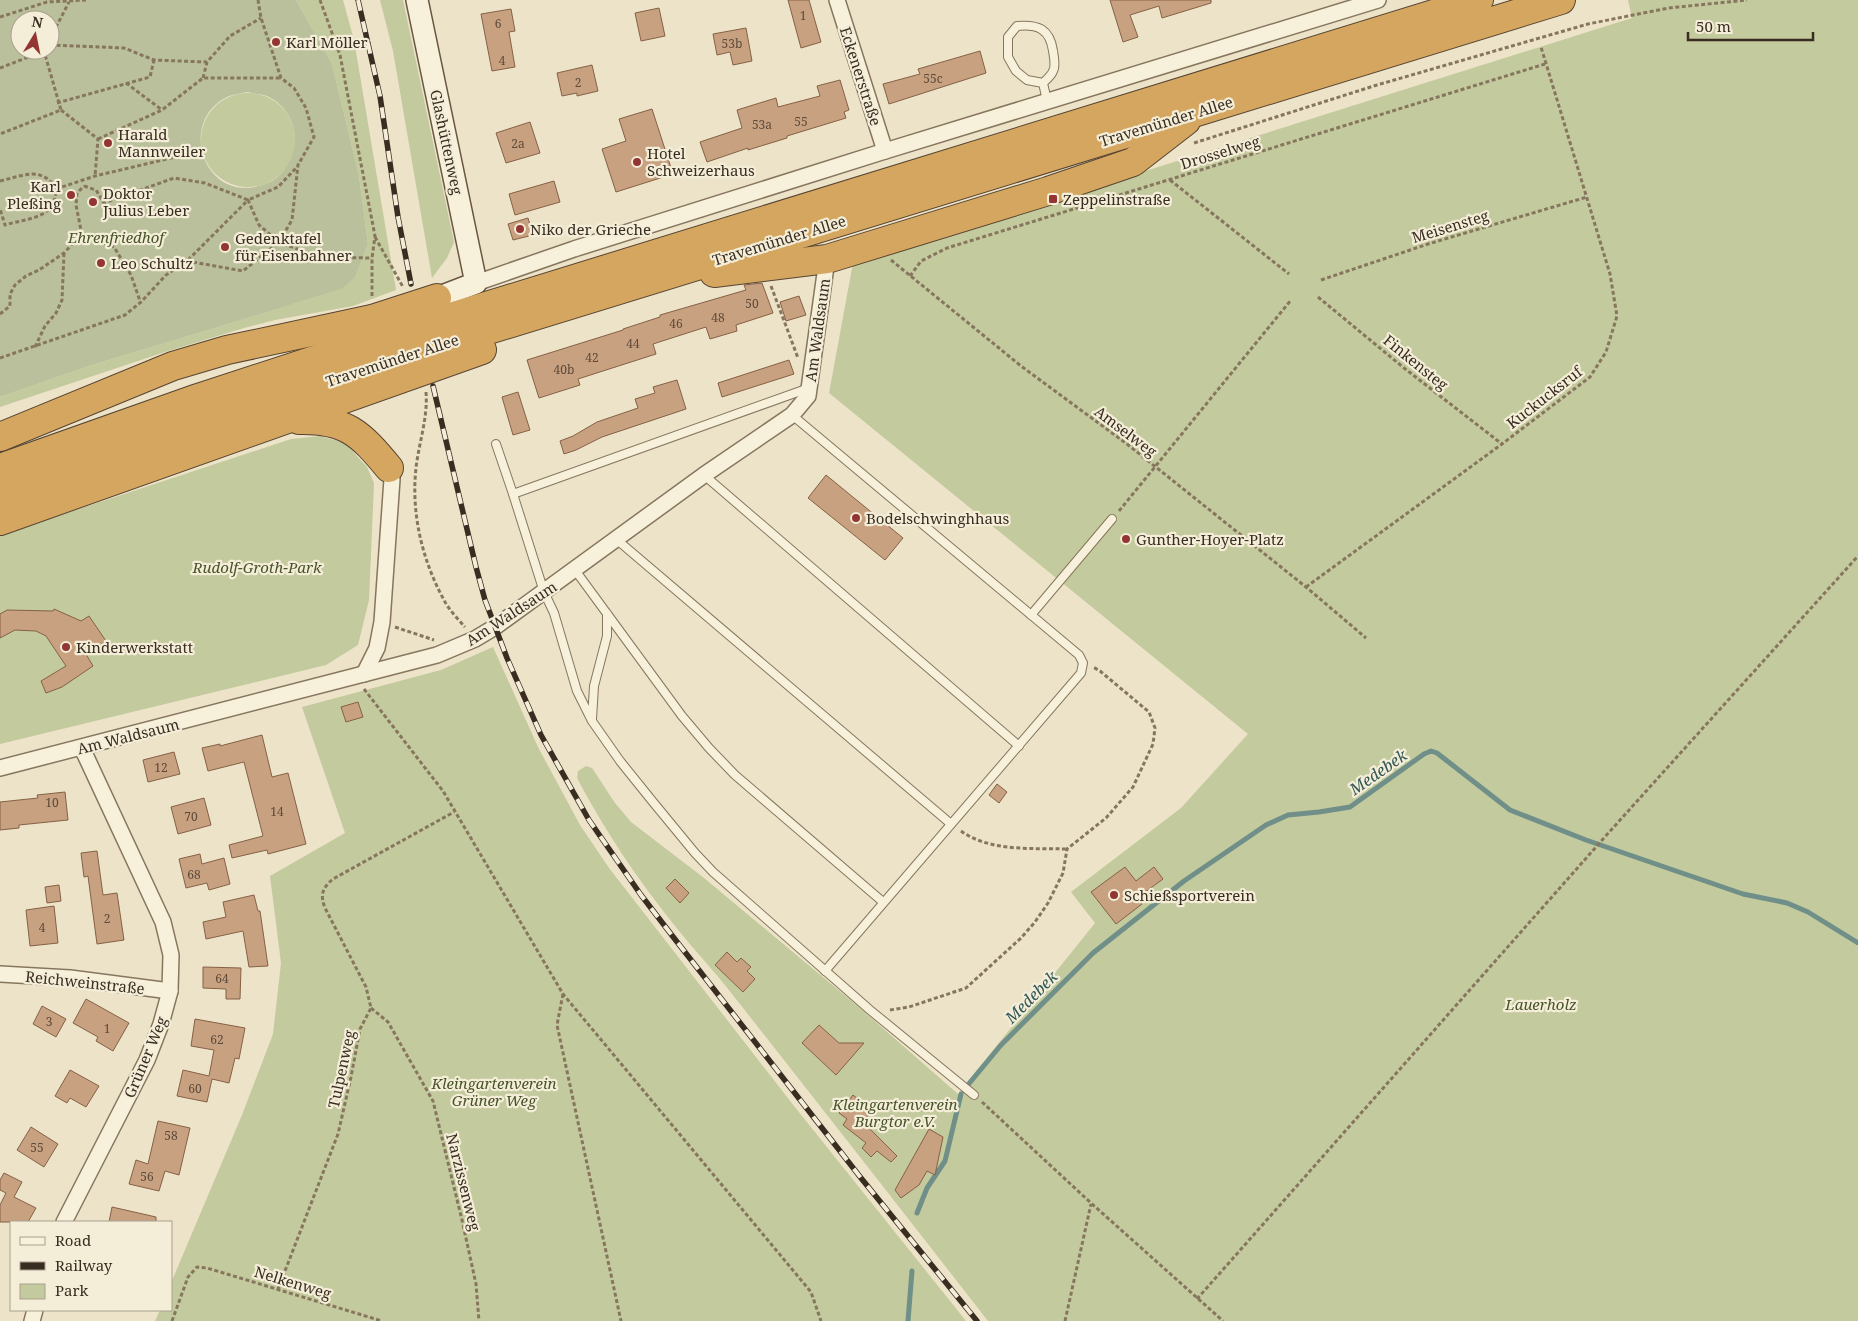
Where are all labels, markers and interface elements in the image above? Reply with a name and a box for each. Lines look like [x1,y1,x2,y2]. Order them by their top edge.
house number: 1 [800,7,806,24]
north arrow [10,10,60,60]
scale bar [1688,10,1813,42]
text: N [30,11,44,32]
house number: 6 [495,15,502,32]
text: 50 m [1696,16,1731,36]
street label: Eckenerstraße [836,24,886,128]
place label: Karl Möller [286,32,368,52]
house number: 53b [722,35,742,52]
marker: Karl Möller [270,36,282,48]
house number: 4 [499,52,506,69]
house number: 55c [923,70,943,87]
house number: 2 [575,74,581,91]
street label: Glashüttenweg [426,88,468,196]
street label: Travemünder Allee [1097,91,1235,151]
house number: 55 [794,113,808,130]
house number: 53a [752,116,772,133]
place label: Harald Mannweiler [118,124,205,161]
street label: Drosselweg [1178,130,1262,174]
house number: 2a [511,135,525,152]
marker: Harald Mannweiler [102,137,114,149]
place label: Hotel Schweizerhaus [647,143,755,180]
marker: Hotel Schweizerhaus [631,156,643,168]
place label: Karl Pleßing [7,176,61,213]
place label: Doktor Julius Leber [102,183,189,220]
marker: Karl Pleßing [65,189,77,201]
place label: Zeppelinstraße [1063,189,1170,209]
marker: Zeppelinstraße [1047,193,1059,205]
marker: Doktor Julius Leber [87,196,99,208]
street label: Meisensteg [1409,205,1491,247]
street label: Travemünder Allee [710,210,848,270]
place label: Niko der Grieche [530,219,651,239]
marker: Niko der Grieche [514,223,526,235]
park label: Ehrenfriedhof [67,227,167,247]
place label: Gedenktafel für Eisenbahner [235,228,352,265]
marker: Gedenktafel für Eisenbahner [219,241,231,253]
place label: Leo Schultz [111,253,193,273]
marker: Leo Schultz [95,257,107,269]
street label: Am Waldsaum [800,277,834,383]
house number: 50 [745,295,759,312]
house number: 48 [711,309,725,326]
house number: 46 [669,315,683,332]
street label: Travemünder Allee [323,329,461,391]
street label: Finkensteg [1380,330,1452,394]
house number: 44 [626,335,640,352]
house number: 42 [585,349,599,366]
street label: Kuckucksruf [1502,360,1587,433]
house number: 40b [554,361,574,378]
street label: Amselweg [1091,401,1161,461]
place label: Bodelschwinghhaus [866,508,1010,528]
marker: Bodelschwinghhaus [850,512,862,524]
place label: Gunther-Hoyer-Platz [1136,529,1284,549]
marker: Gunther-Hoyer-Platz [1120,533,1132,545]
park label: Rudolf-Groth-Park [192,557,322,577]
street label: Am Waldsaum [462,576,560,650]
place label: Kinderwerkstatt [76,637,193,657]
marker: Kinderwerkstatt [60,641,72,653]
street label: Am Waldsaum [75,714,181,758]
water label: Medebek [1344,744,1412,801]
house number: 12 [154,759,168,776]
house number: 10 [45,794,59,811]
house number: 14 [270,803,284,820]
house number: 70 [184,808,198,825]
house number: 68 [187,866,201,883]
place label: Schießsportverein [1124,885,1255,905]
marker: Schießsportverein [1108,889,1120,901]
house number: 2 [104,910,110,927]
house number: 4 [39,919,46,936]
water label: Medebek [999,965,1063,1029]
street label: Reichweinstraße [24,966,146,998]
house number: 64 [215,970,229,987]
park label: Lauerholz [1504,994,1577,1014]
house number: 3 [46,1013,53,1030]
street label: Grüner Weg [119,1013,171,1101]
house number: 1 [104,1020,110,1037]
street label: Tulpenweg [323,1028,359,1110]
house number: 62 [210,1031,224,1048]
park label: Kleingartenverein Grüner Weg [430,1073,557,1110]
house number: 60 [188,1080,202,1097]
park label: Kleingartenverein Burgtor e.V. [831,1094,958,1131]
house number: 58 [164,1127,178,1144]
street label: Narzissenweg [442,1131,486,1233]
house number: 55 [30,1139,44,1156]
house number: 56 [140,1168,154,1185]
legend [10,1221,172,1311]
text: Road [55,1230,91,1250]
text: Railway [55,1255,113,1275]
street label: Nelkenweg [252,1261,334,1303]
text: Park [55,1280,89,1300]

